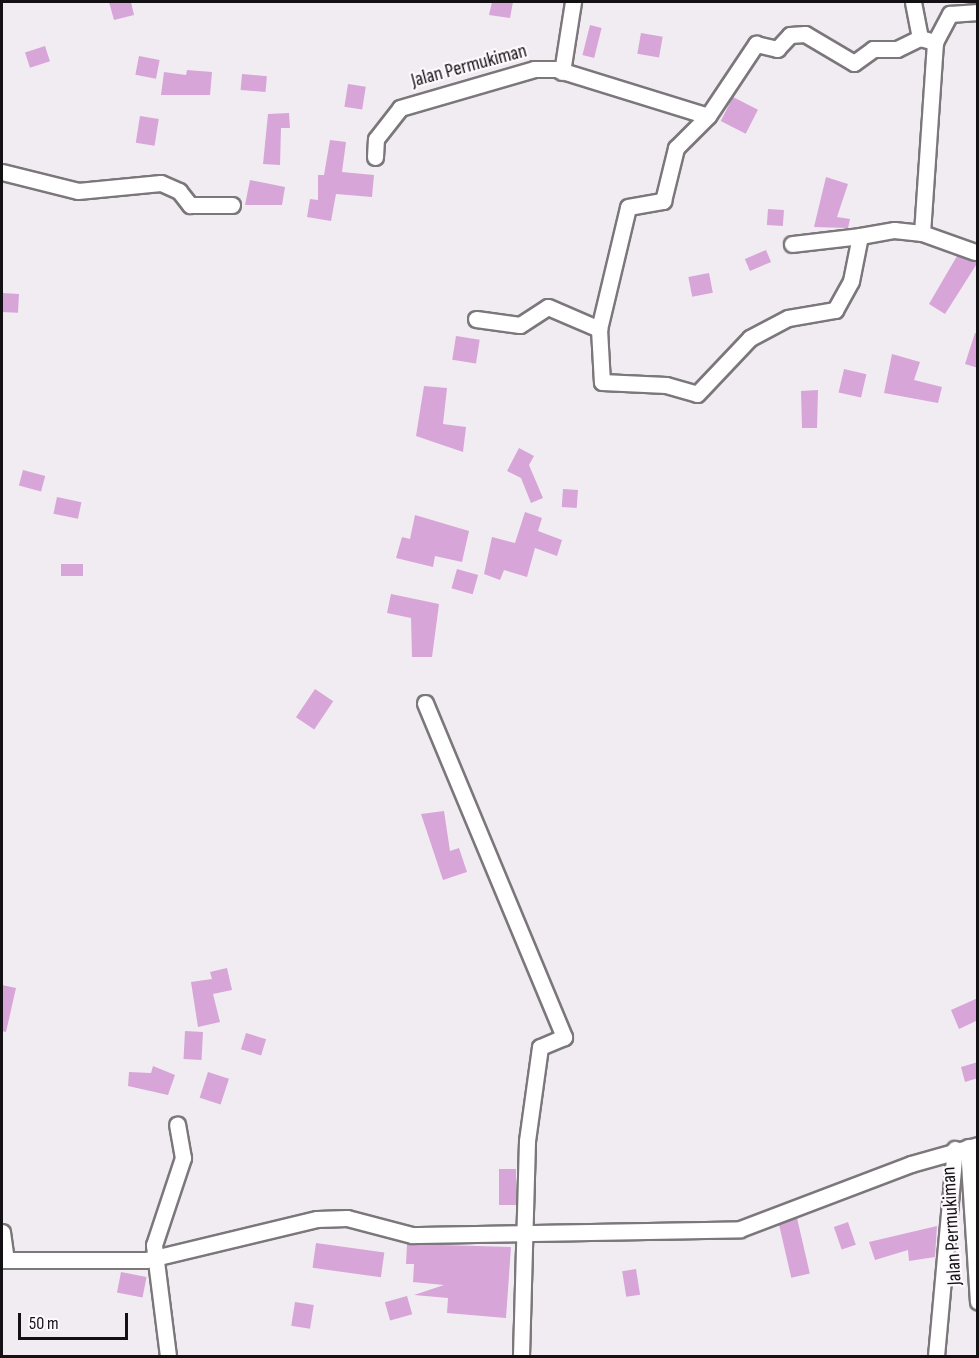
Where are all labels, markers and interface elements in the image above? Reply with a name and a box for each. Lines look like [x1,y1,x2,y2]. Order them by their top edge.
street label: Jalan Permukiman [408,39,530,93]
street label: Jalan Permukiman [937,1166,967,1286]
scale bar [21,1301,130,1339]
text: 50 m [29,1313,59,1334]

